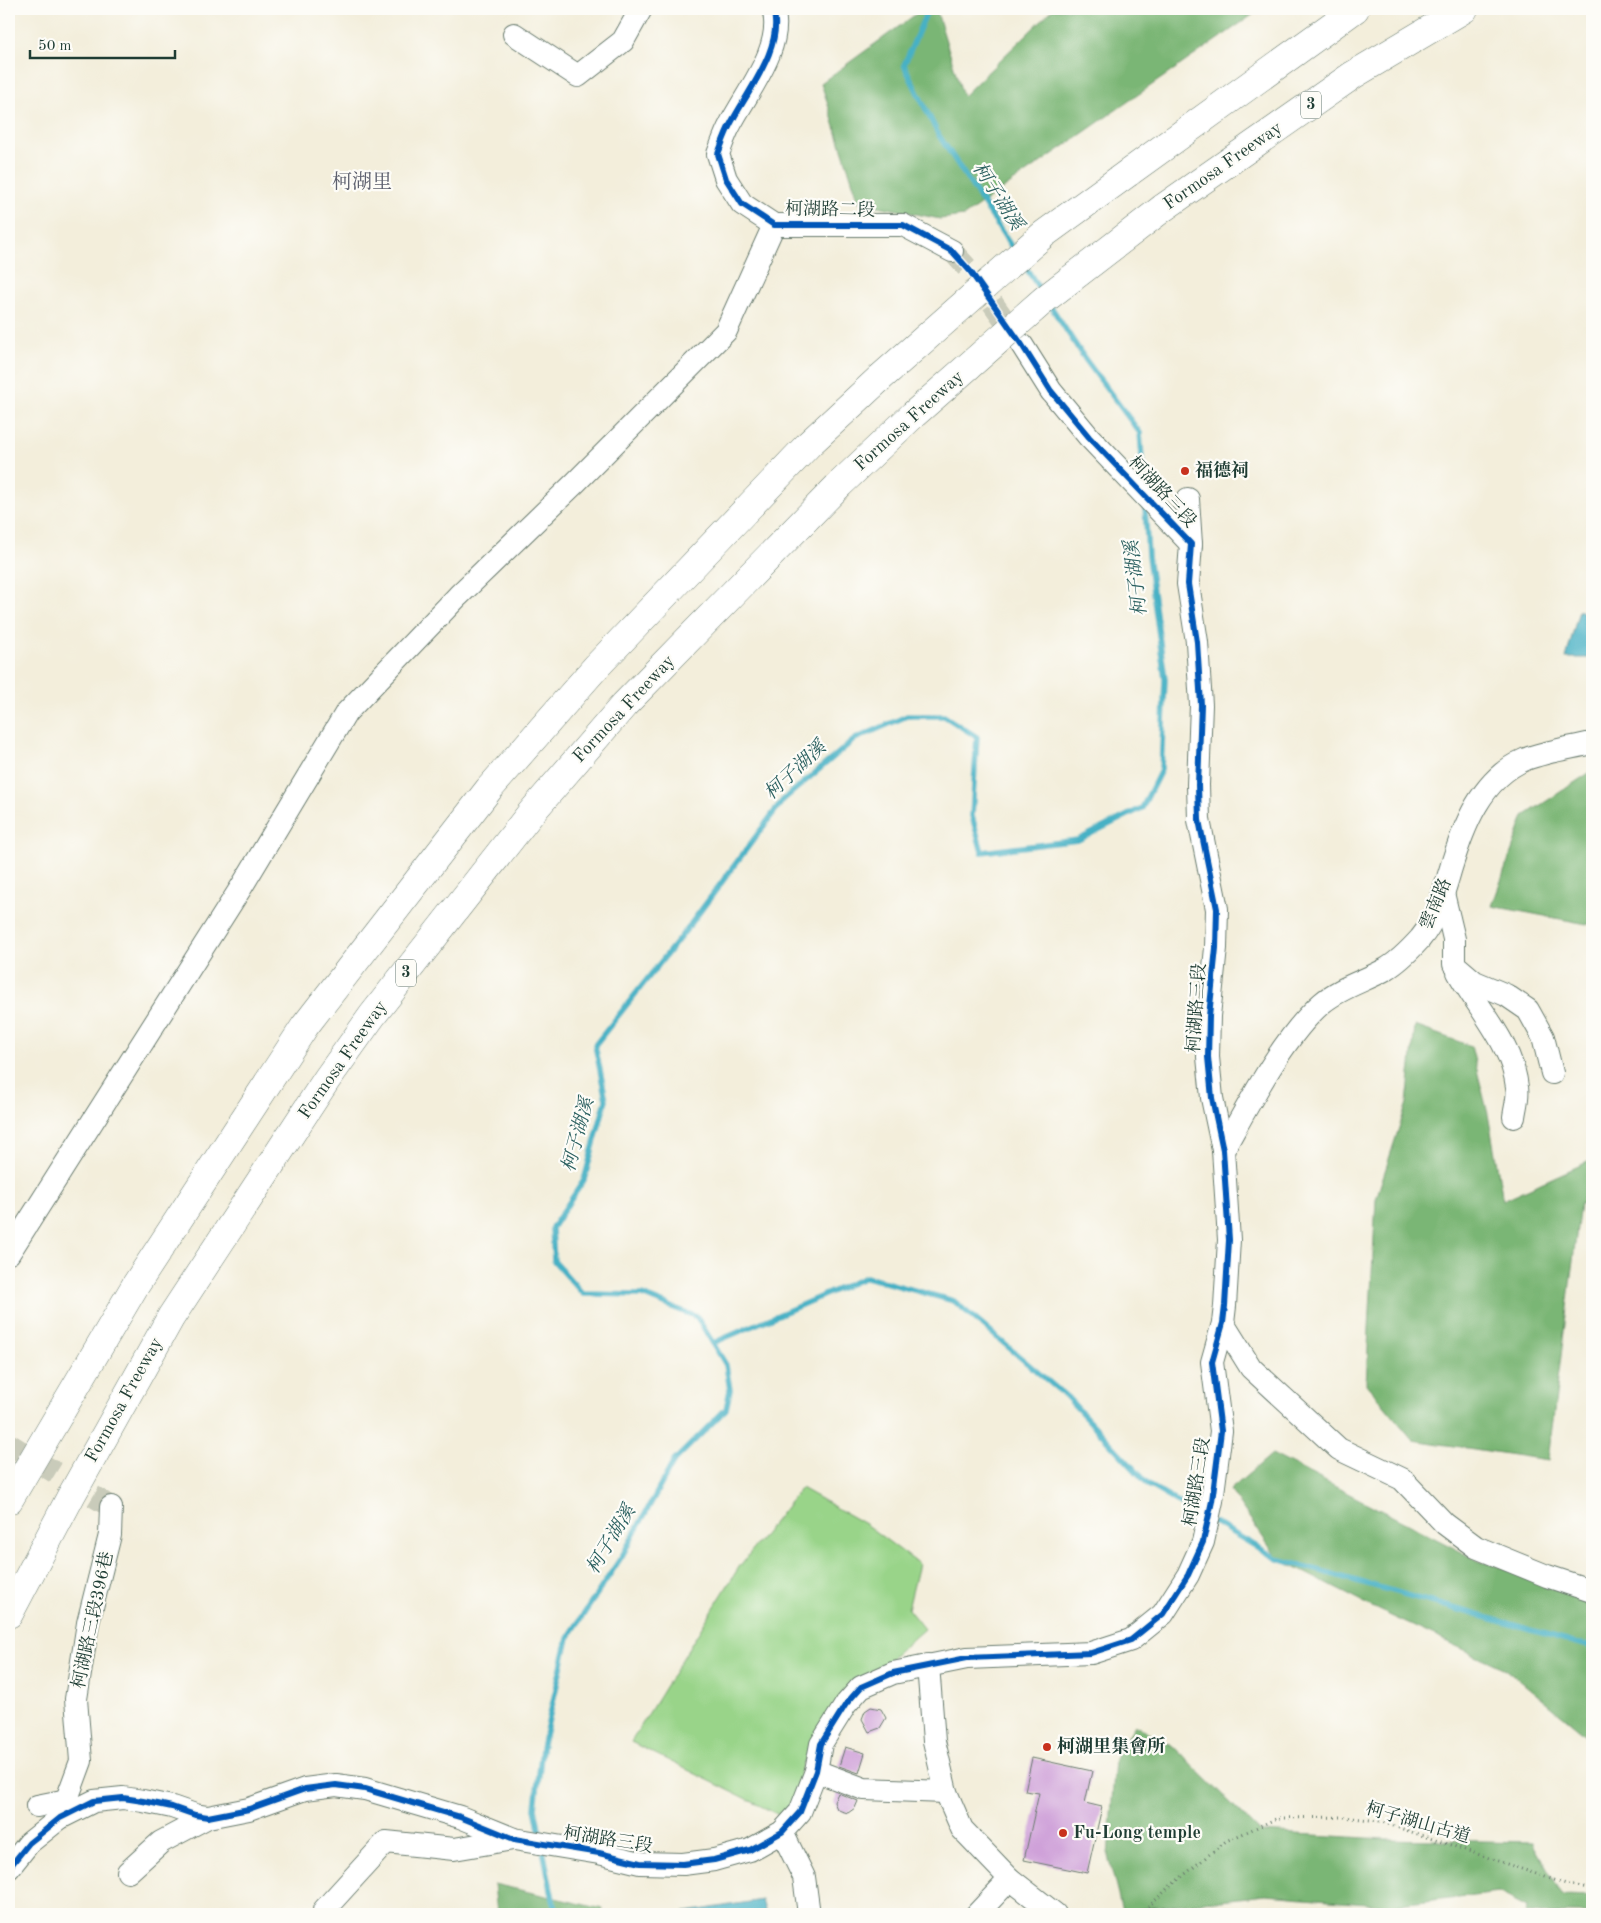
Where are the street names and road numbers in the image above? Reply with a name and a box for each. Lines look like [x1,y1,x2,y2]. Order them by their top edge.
road number: 3 [1301,92,1321,118]
street label: Formosa Freeway [1161,118,1286,213]
street label: 柯湖路二段 [785,198,875,220]
street label: Formosa Freeway [851,367,967,474]
street label: 柯湖路三段 [1125,452,1201,531]
street label: Formosa Freeway [570,651,679,766]
street label: 雲南路 [1415,875,1455,932]
road number: 3 [396,960,416,986]
street label: 柯湖路三段 [1183,962,1209,1054]
street label: Formosa Freeway [296,997,391,1122]
street label: Formosa Freeway [82,1334,166,1465]
street label: 柯湖路三段 [1179,1436,1213,1528]
street label: 柯湖路三段396巷 [68,1550,116,1690]
street label: 柯子湖山古道 [1364,1798,1473,1847]
street label: 柯湖路三段 [562,1822,654,1856]

